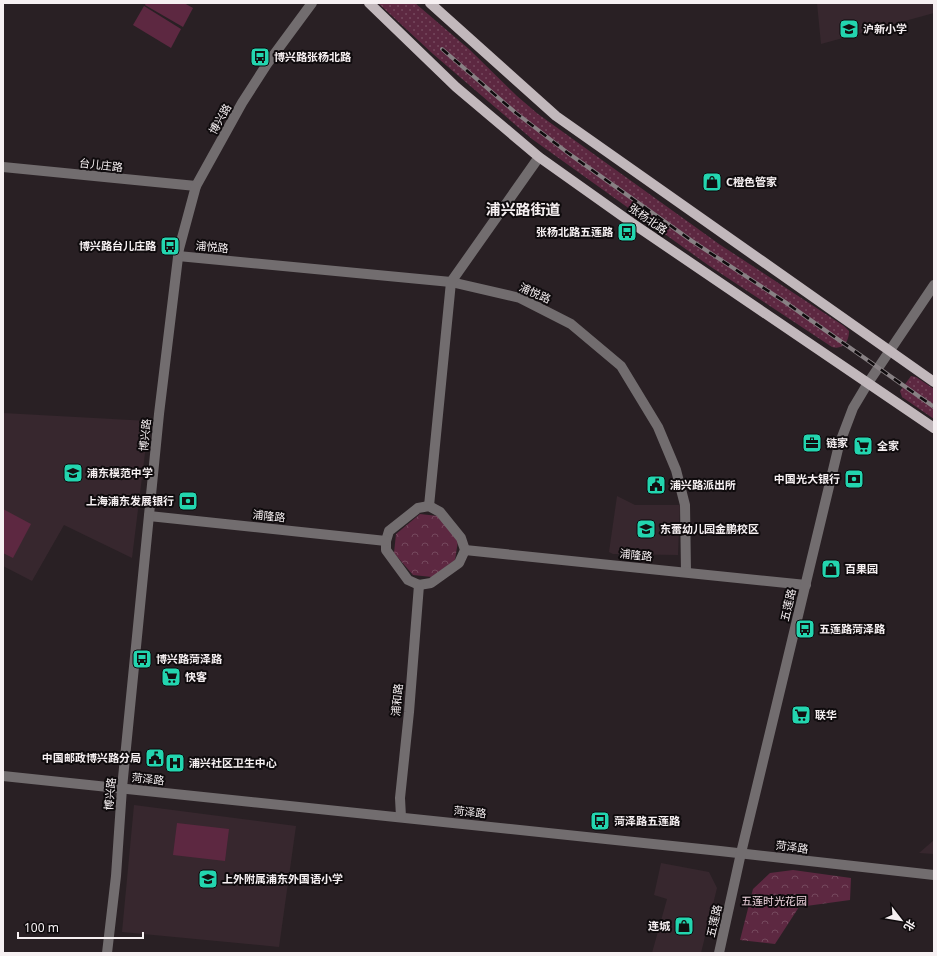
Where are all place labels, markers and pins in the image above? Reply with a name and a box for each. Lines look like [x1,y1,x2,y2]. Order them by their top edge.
school or university icon: 沪新小学 [838,18,860,40]
place label: 沪新小学 [863,21,907,36]
bus stop icon: 博兴路张杨北路 [249,46,271,68]
place label: 博兴路张杨北路 [274,49,352,64]
shop icon: C橙色管家 [701,171,723,193]
place label: C橙色管家 [726,174,777,189]
bus stop icon: 张杨北路五莲路 [616,221,638,243]
place label: 张杨北路五莲路 [536,224,614,239]
bus stop icon: 博兴路台儿庄路 [159,235,181,257]
place label: 博兴路台儿庄路 [79,238,157,253]
office icon: 链家 [801,432,823,454]
place label: 链家 [826,435,848,450]
supermarket icon: 全家 [852,435,874,457]
place label: 全家 [877,438,899,453]
school or university icon: 浦东模范中学 [62,462,84,484]
place label: 浦东模范中学 [87,465,153,480]
bank icon: 中国光大银行 [843,468,865,490]
place label: 中国光大银行 [774,471,840,486]
public building icon: 浦兴路派出所 [645,474,667,496]
place label: 浦兴路派出所 [670,477,736,492]
bank icon: 上海浦东发展银行 [177,490,199,512]
place label: 上海浦东发展银行 [86,493,174,508]
school or university icon: 东蕾幼儿园金鹏校区 [635,518,657,540]
place label: 东蕾幼儿园金鹏校区 [660,521,759,536]
shop icon: 百果园 [820,558,842,580]
place label: 百果园 [845,561,878,576]
bus stop icon: 五莲路菏泽路 [794,618,816,640]
place label: 五莲路菏泽路 [819,621,886,636]
bus stop icon: 博兴路菏泽路 [131,648,153,670]
place label: 博兴路菏泽路 [156,651,223,666]
supermarket icon: 快客 [160,666,182,688]
place label: 快客 [185,669,207,684]
supermarket icon: 联华 [790,704,812,726]
place label: 联华 [815,707,837,722]
public building icon: 中国邮政博兴路分局 [144,747,166,769]
place label: 中国邮政博兴路分局 [42,750,141,765]
hospital icon: 浦兴社区卫生中心 [164,752,186,774]
place label: 浦兴社区卫生中心 [189,755,277,770]
bus stop icon: 菏泽路五莲路 [589,810,611,832]
place label: 菏泽路五莲路 [614,813,681,828]
school or university icon: 上外附属浦东外国语小学 [197,868,219,890]
place label: 上外附属浦东外国语小学 [222,871,343,886]
shop icon: 连城 [673,915,695,937]
place label: 连城 [648,918,671,933]

